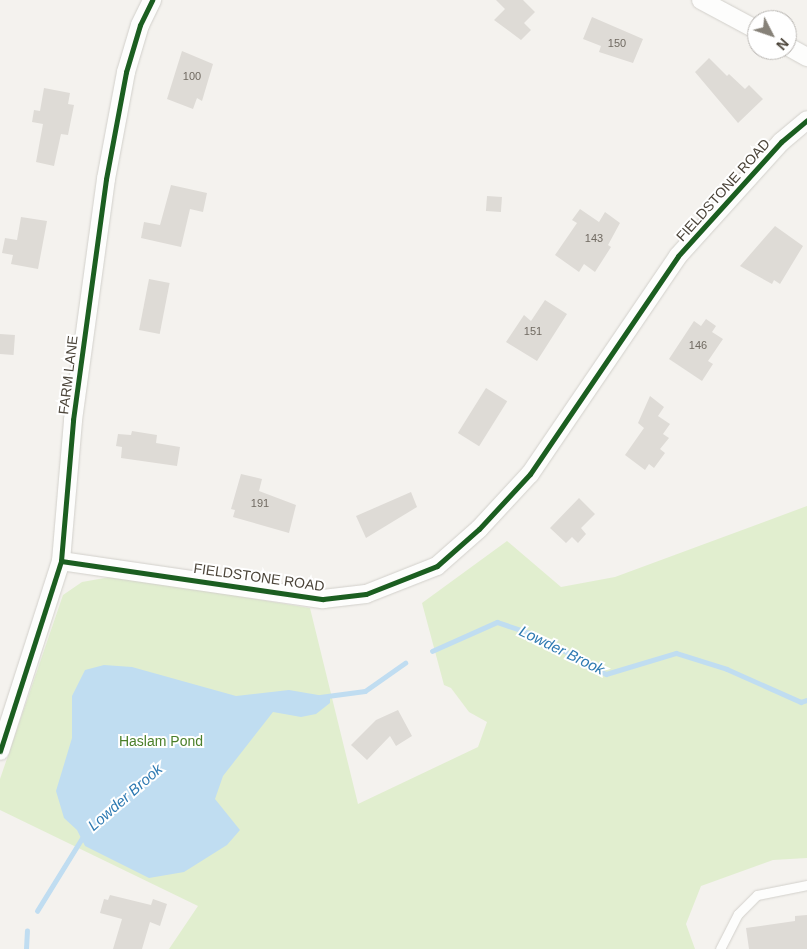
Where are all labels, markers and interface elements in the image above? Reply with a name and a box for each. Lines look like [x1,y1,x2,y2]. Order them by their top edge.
north arrow [747,10,797,60]
text: N [773,35,792,53]
house number: 150 [608,36,626,50]
house number: 100 [183,69,201,83]
street label: FIELDSTONE ROAD [673,135,773,245]
house number: 143 [585,231,603,245]
house number: 151 [524,324,542,338]
street label: FARM LANE [55,335,81,415]
house number: 146 [689,338,707,352]
house number: 191 [251,496,269,510]
street label: FIELDSTONE ROAD [192,559,326,595]
water label: Lowder Brook [516,622,608,678]
park label: Haslam Pond [119,733,203,749]
water label: Lowder Brook [84,760,166,834]

